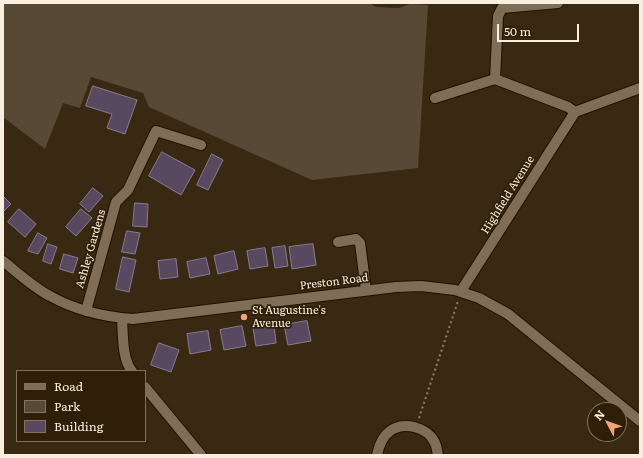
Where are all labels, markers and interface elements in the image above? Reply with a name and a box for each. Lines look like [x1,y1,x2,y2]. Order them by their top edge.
scale bar [499,16,581,42]
text: 50 m [504,22,531,40]
street label: Highfield Avenue [479,153,537,237]
street label: Ashley Gardens [73,208,109,290]
street label: Preston Road [299,271,369,293]
place label: St Augustine's Avenue [252,304,326,330]
marker: St Augustine's Avenue [239,312,249,322]
legend [16,370,146,442]
text: Road [54,377,83,395]
text: Park [54,397,80,415]
north arrow [587,402,627,442]
text: N [590,406,608,424]
text: Building [54,417,103,435]

